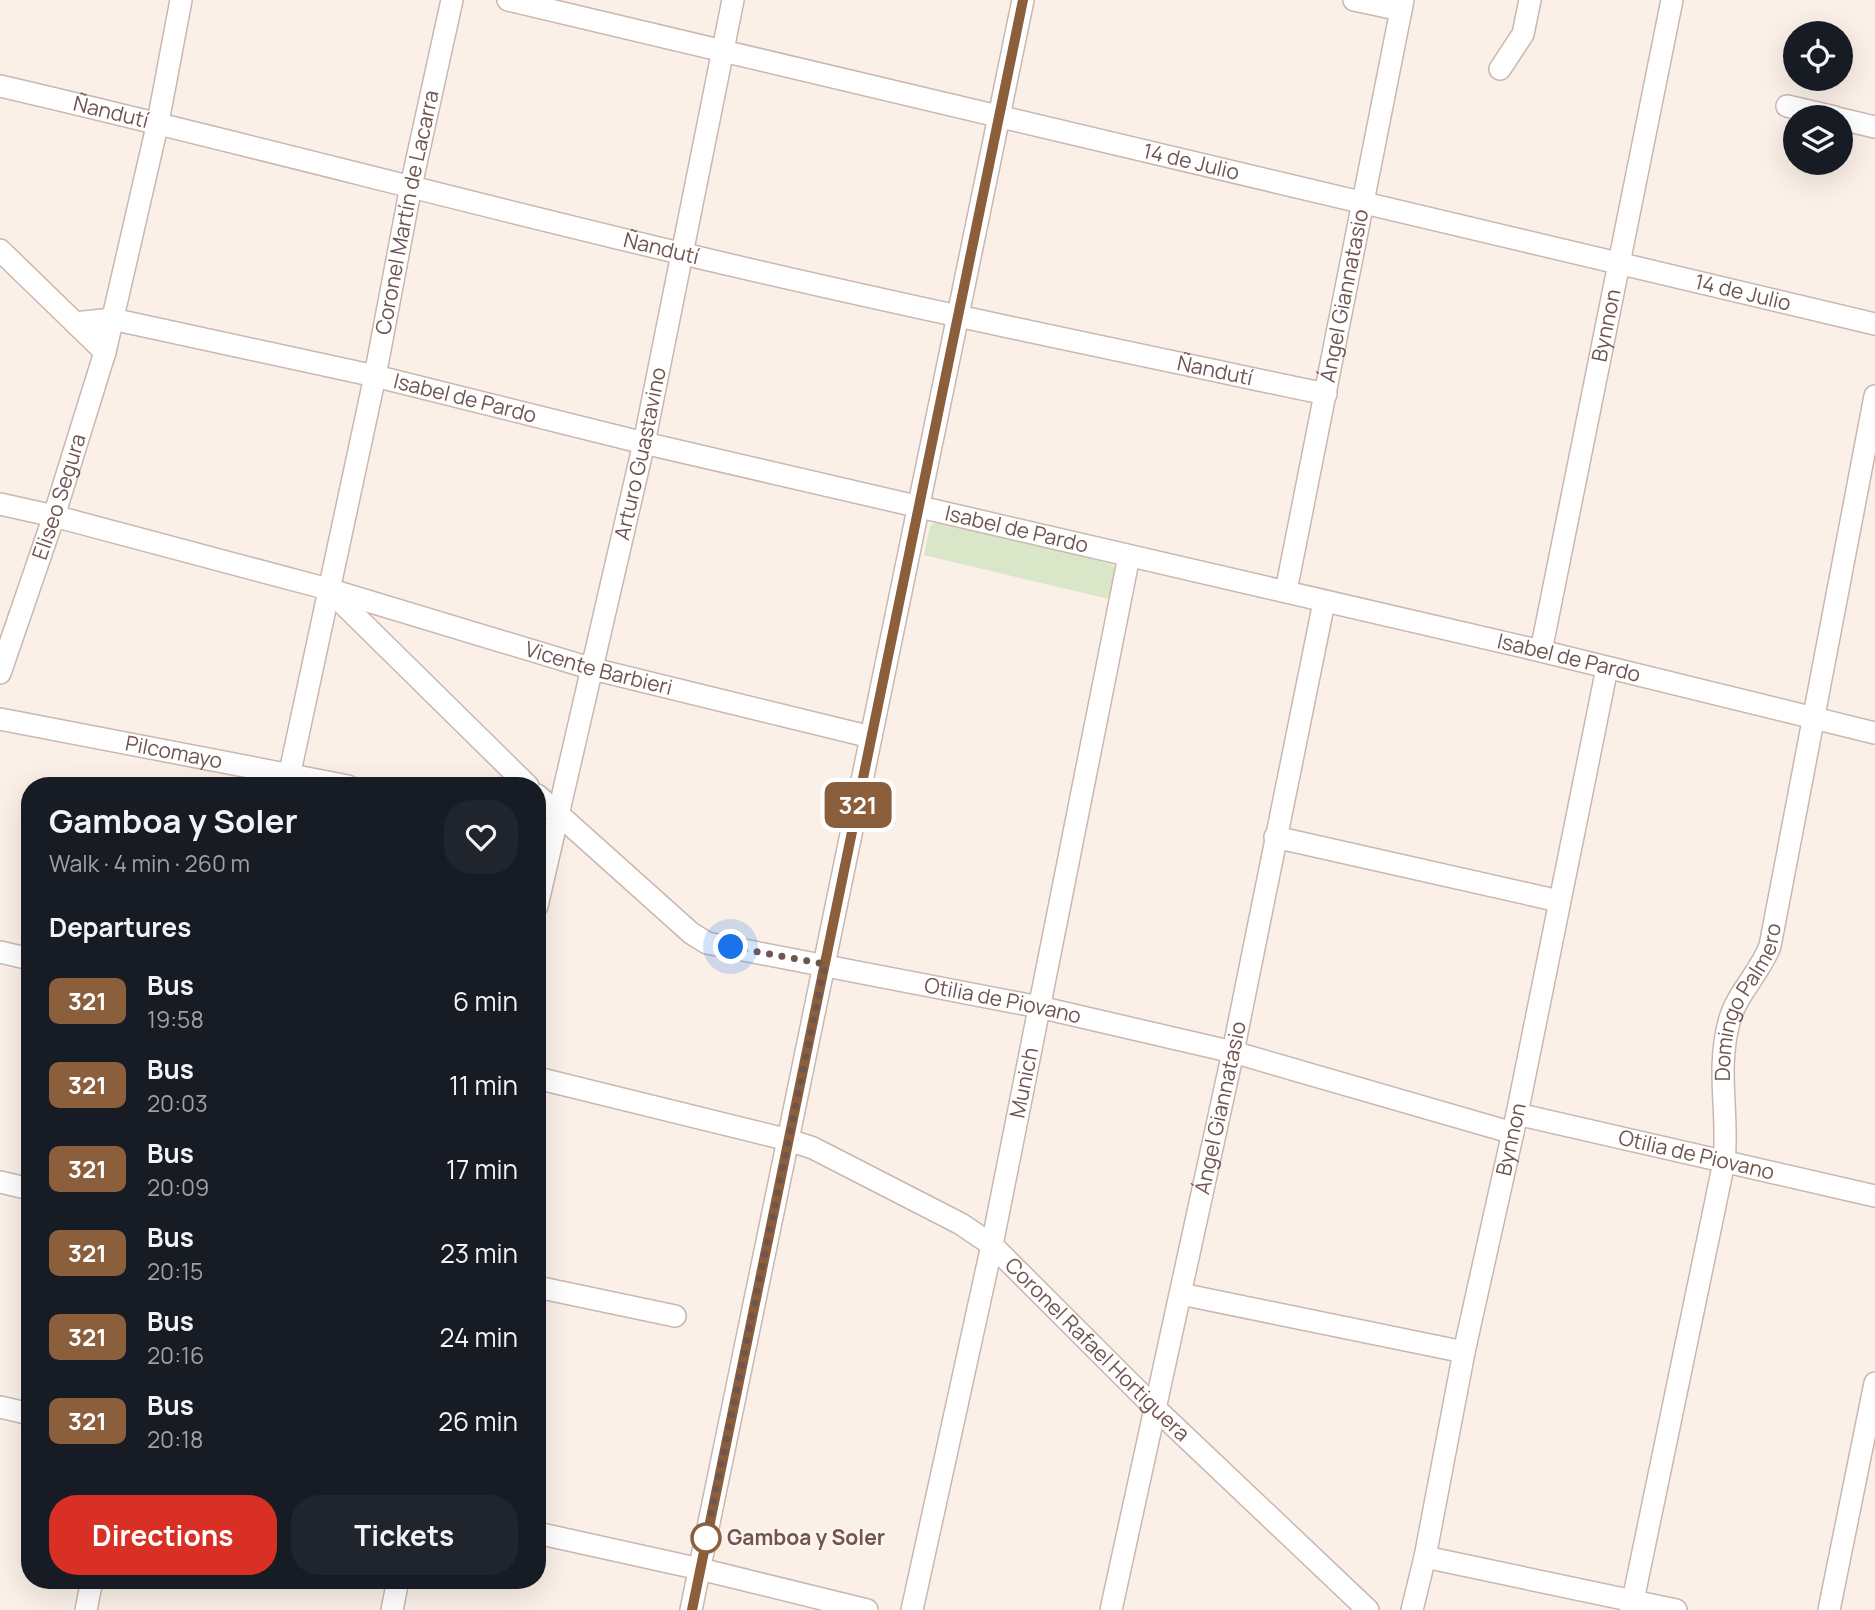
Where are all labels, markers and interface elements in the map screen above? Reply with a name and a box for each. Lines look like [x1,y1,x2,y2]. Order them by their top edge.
map controls [1783,21,1853,175]
button: locate [1783,21,1853,91]
street label: Coronel Martín de Lacarra [368,87,445,337]
street label: Ñandutí [71,89,152,134]
button: layers [1783,105,1853,175]
street label: 14 de Julio [1140,136,1242,186]
street label: Ángel Giannatasio [1313,206,1374,385]
street label: Ñandutí [621,225,702,270]
street label: 14 de Julio [1692,267,1794,317]
street label: Bynnon [1585,286,1627,364]
street label: Ñandutí [1175,348,1256,391]
street label: Arturo Guastavino [607,365,672,543]
street label: Isabel de Pardo [391,366,540,429]
street label: Eliseo Segura [25,430,92,563]
street label: Isabel de Pardo [942,498,1091,559]
street label: Isabel de Pardo [1495,626,1644,688]
street label: Vicente Barbieri [522,634,675,701]
street label: Pilcomayo [123,728,225,775]
line badge: 321 [818,782,898,828]
text: 321 [839,788,877,821]
text: Gamboa y Soler [49,798,298,843]
button: heart [444,800,518,874]
text: Walk · 4 min · 260 m [49,847,250,879]
text: Departures [49,909,191,945]
street label: Domingo Palmero [1708,921,1787,1081]
your location [713,929,748,964]
text: Bus [147,967,194,1003]
street label: Otilia de Piovano [922,970,1084,1029]
text: 6 min [453,983,518,1019]
text: 321 [68,984,107,1017]
text: 19:58 [147,1003,204,1035]
street label: Ángel Giannatasio [1187,1019,1252,1197]
street label: Munich [1003,1045,1044,1121]
text: Bus [147,1051,194,1087]
text: 11 min [449,1067,518,1103]
text: 321 [68,1068,107,1101]
text: 20:03 [147,1087,208,1119]
street label: Bynnon [1489,1100,1532,1178]
street label: Otilia de Piovano [1616,1123,1777,1186]
text: Bus [147,1135,194,1171]
text: 17 min [446,1151,518,1187]
text: 321 [68,1152,107,1185]
text: 20:09 [147,1171,209,1203]
text: Bus [147,1219,194,1255]
text: 23 min [440,1235,518,1271]
text: 321 [68,1236,107,1269]
street label: Coronel Rafael Hortiguera [999,1251,1196,1447]
text: 20:15 [147,1255,203,1287]
text: Bus [147,1303,194,1339]
text: 24 min [440,1319,518,1355]
text: 321 [68,1320,107,1353]
text: 20:16 [147,1339,204,1371]
text: Bus [147,1387,194,1423]
text: 26 min [438,1403,518,1439]
text: 321 [68,1404,107,1437]
text: 20:18 [147,1423,203,1455]
button: Directions [49,1495,277,1575]
button: Tickets [291,1495,518,1575]
marker: Gamboa y Soler [691,1523,721,1553]
place label: Gamboa y Soler [727,1523,885,1551]

